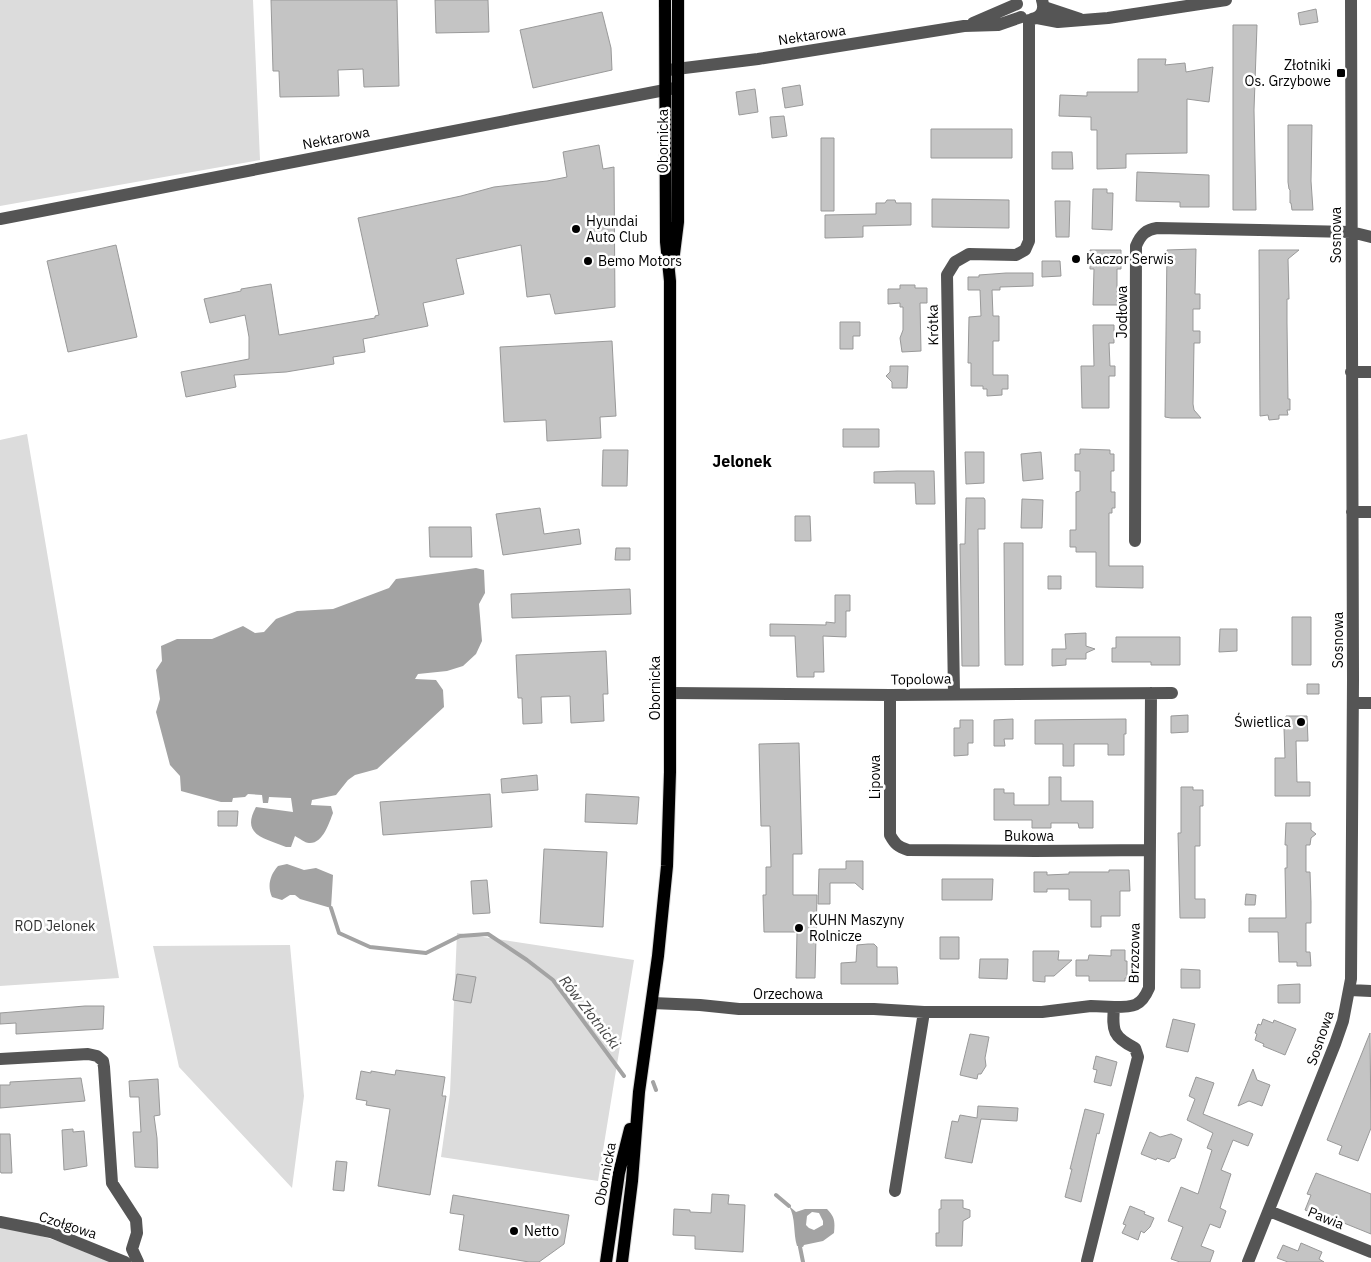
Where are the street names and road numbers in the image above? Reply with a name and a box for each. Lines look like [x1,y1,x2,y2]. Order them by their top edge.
street label: Nektarowa [777,21,848,49]
street label: Obornicka [654,108,672,173]
street label: Nektarowa [301,123,372,153]
street label: Sosnowa [1327,206,1345,263]
street label: Jodłowa [1113,285,1131,338]
street label: Krótka [924,304,942,346]
street label: Sosnowa [1329,611,1347,668]
street label: Obornicka [646,655,664,720]
street label: Topolowa [891,669,952,689]
street label: Lipowa [866,754,884,799]
street label: Bukowa [1004,827,1055,845]
street label: Brzozowa [1124,922,1144,983]
street label: Orzechowa [753,985,823,1003]
street label: Sosnowa [1302,1008,1338,1068]
street label: Obornicka [590,1140,620,1207]
street label: Pawia [1305,1203,1347,1234]
street label: Czołgowa [37,1207,100,1243]

